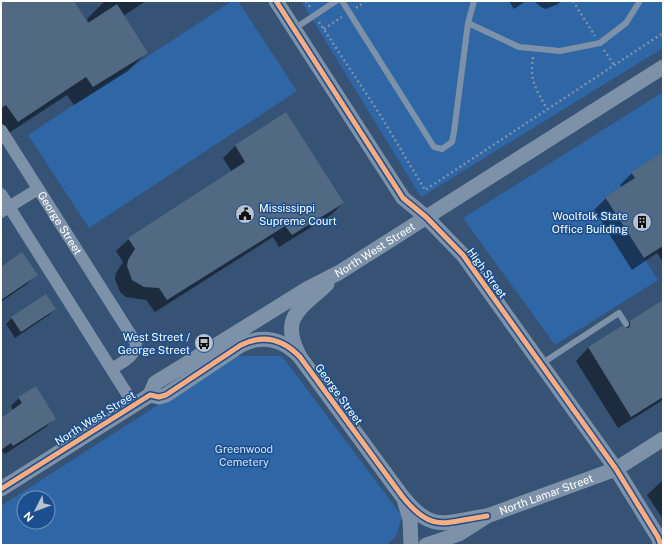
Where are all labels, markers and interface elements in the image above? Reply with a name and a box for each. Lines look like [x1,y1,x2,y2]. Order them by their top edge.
street label: George Street [35,189,84,257]
place label: Mississippi Supreme Court [259,202,337,227]
public building icon: Mississippi Supreme Court [234,203,256,225]
place label: Woolfolk State Office Building [552,210,628,235]
building icon: Woolfolk State Office Building [631,211,653,233]
street label: North West Street [333,220,417,280]
street label: High Street [465,246,509,300]
place label: West Street / George Street [118,331,190,356]
bus stop icon: West Street / George Street [193,332,215,354]
street label: George Street [313,361,365,427]
street label: North West Street [53,388,137,448]
park label: Greenwood Cemetery [215,443,273,468]
street label: North Lamar Street [498,472,595,517]
north arrow [16,490,56,530]
text: N [21,509,36,524]

